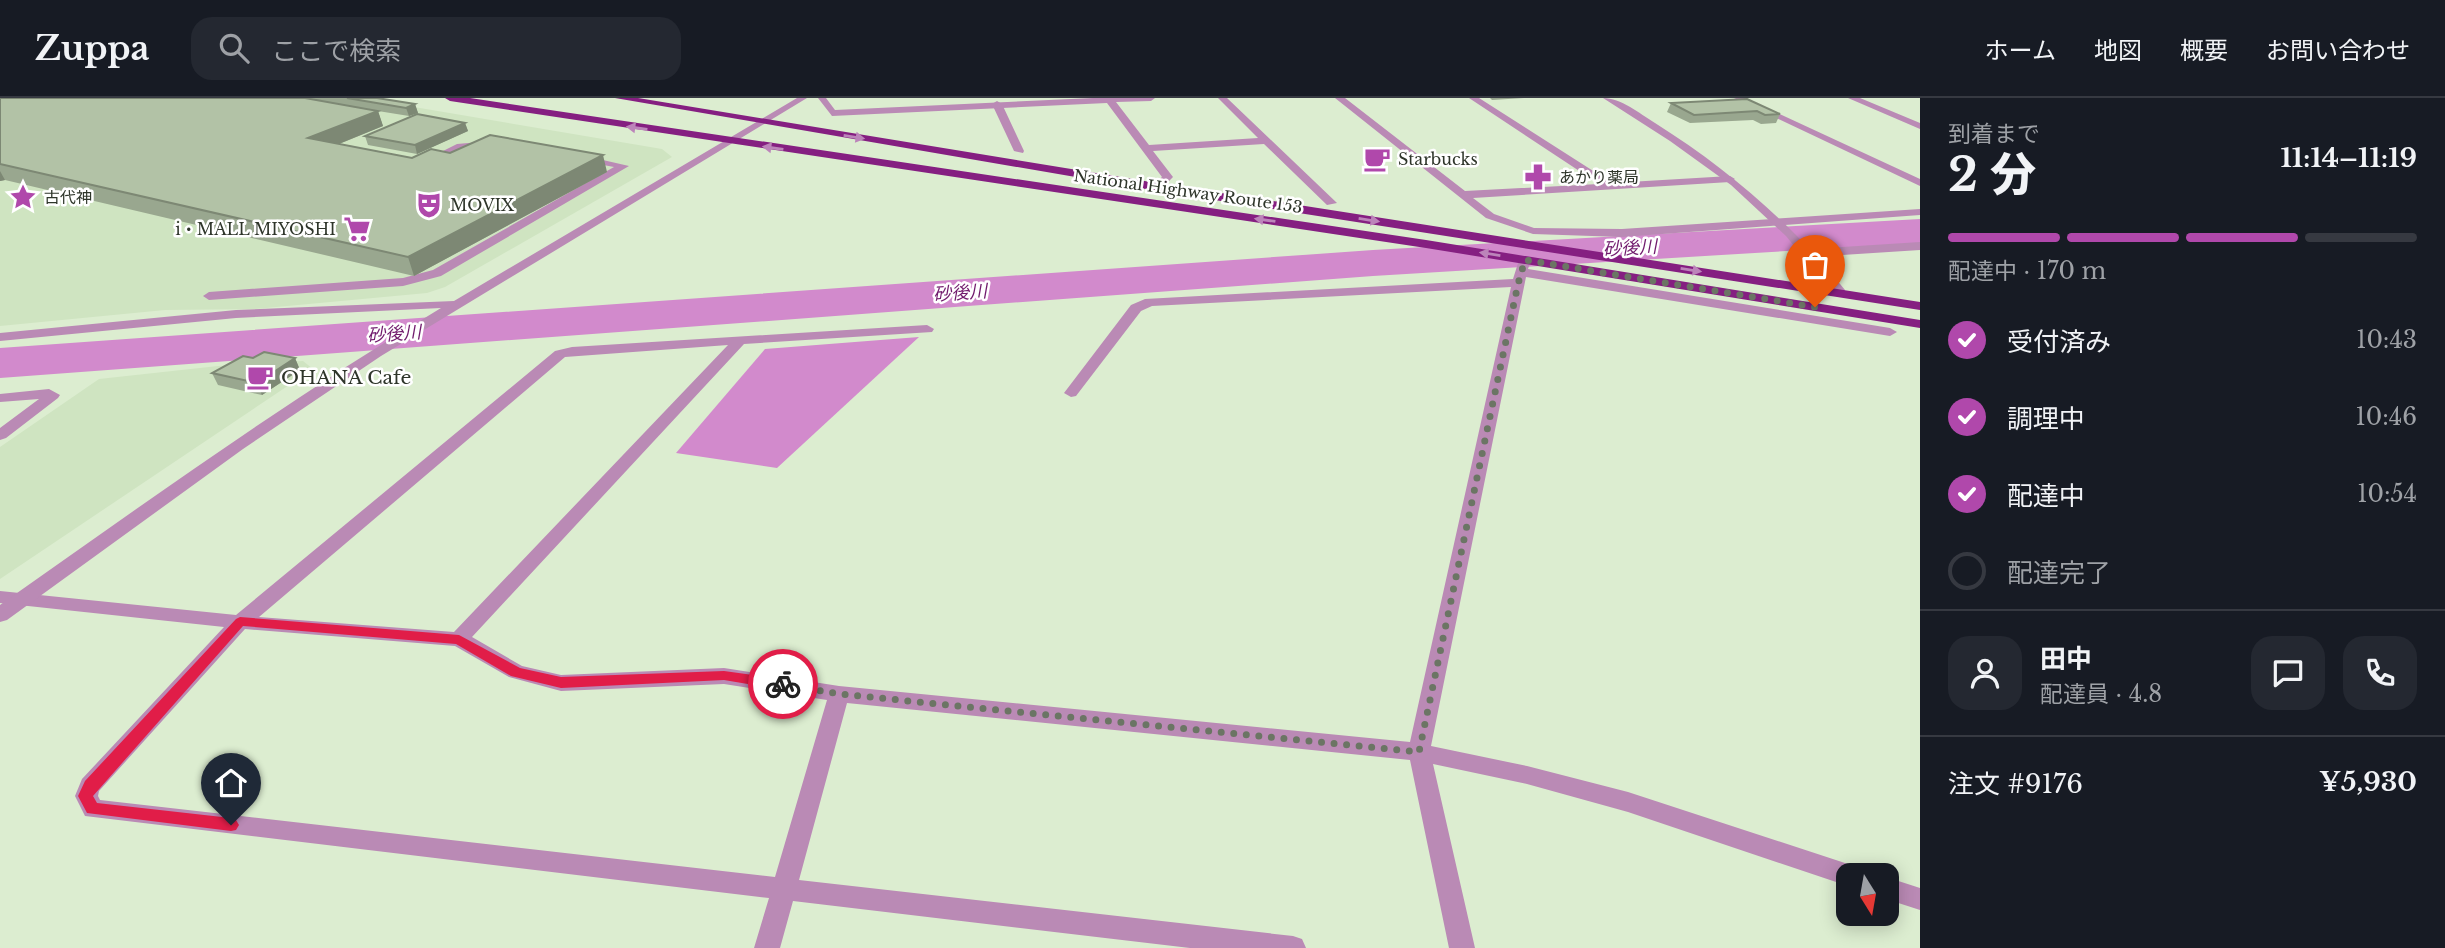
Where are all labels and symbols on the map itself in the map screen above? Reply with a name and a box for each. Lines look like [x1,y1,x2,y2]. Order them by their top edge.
one-way arrow [626,122,648,133]
one-way arrow [843,132,865,143]
one-way arrow [762,142,784,153]
cafe icon: Starbucks [1362,144,1392,174]
place label: Starbucks [1398,149,1478,169]
pharmacy icon: あかり薬局 [1523,162,1553,192]
street label: National Highway Route 153 [1072,165,1304,217]
place label: あかり薬局 [1559,167,1639,187]
place icon: 古代神 [8,182,38,212]
place label: 古代神 [44,187,92,207]
theatre icon: MOVIX [414,190,444,220]
place label: MOVIX [450,195,515,215]
supermarket icon: i・MALL MIYOSHI [342,214,372,244]
one-way arrow [1254,214,1276,225]
one-way arrow [1358,214,1380,225]
place label: i・MALL MIYOSHI [175,219,336,239]
water label: 砂後川 [1602,235,1660,260]
pin [1785,235,1845,307]
one-way arrow [1479,248,1501,259]
one-way arrow [1680,264,1702,275]
water label: 砂後川 [932,280,990,306]
water label: 砂後川 [366,321,424,347]
cafe icon: OHANA Cafe [245,362,275,392]
place label: OHANA Cafe [281,366,412,389]
courier [748,649,818,719]
pin [201,753,261,825]
north arrow [1836,863,1899,926]

